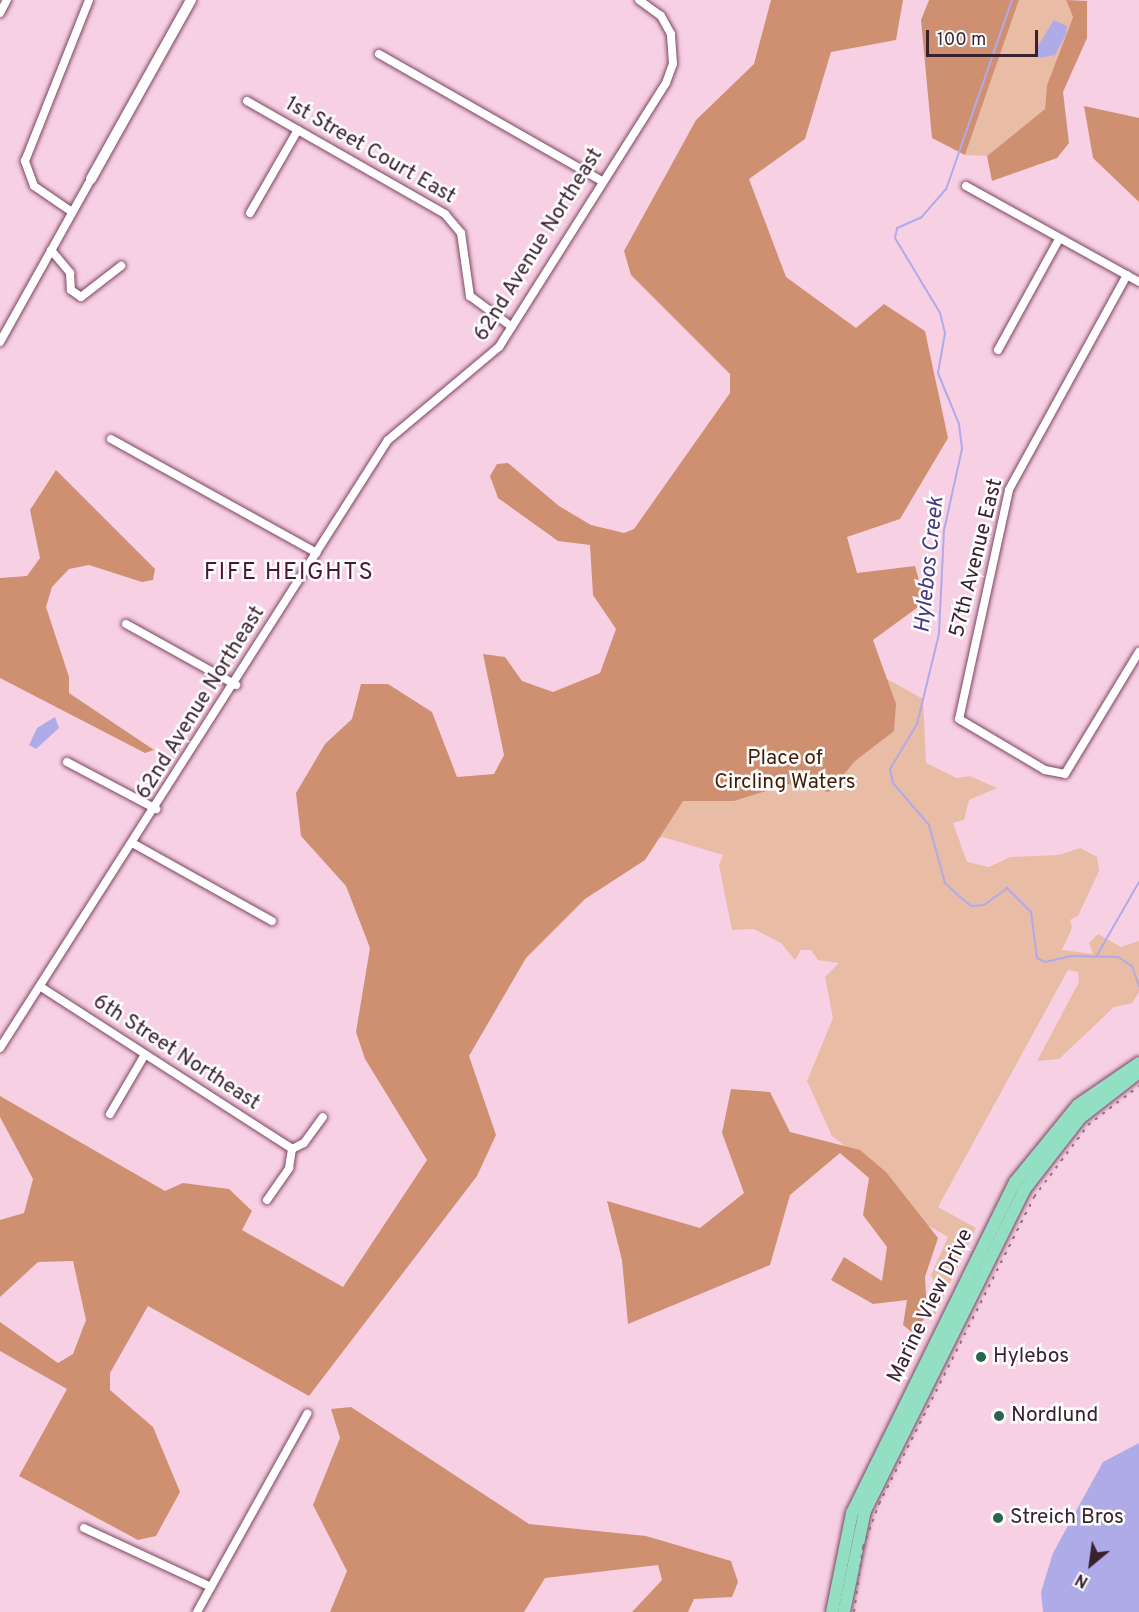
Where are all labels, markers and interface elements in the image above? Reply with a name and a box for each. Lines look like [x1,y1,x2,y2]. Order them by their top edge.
scale bar [929,18,1042,56]
text: 100 m [937,29,986,52]
street label: 1st Street Court East [280,92,460,210]
street label: 62nd Avenue Northeast [469,143,609,347]
street label: 57th Avenue East [945,476,1009,640]
water label: Hylebos Creek [910,496,950,634]
district label: FIFE HEIGHTS [204,560,374,588]
street label: 62nd Avenue Northeast [131,601,271,805]
park label: Place of Circling Waters [714,746,856,796]
street label: 6th Street Northeast [88,990,264,1116]
street label: Marine View Drive [883,1224,979,1388]
place label: Hylebos [993,1344,1069,1370]
marker: Hylebos [974,1350,988,1364]
place label: Nordlund [1011,1403,1098,1429]
marker: Nordlund [992,1409,1006,1423]
place label: Streich Bros [1010,1505,1124,1531]
marker: Streich Bros [991,1511,1005,1525]
north arrow [1061,1534,1121,1594]
text: N [1072,1568,1092,1591]

